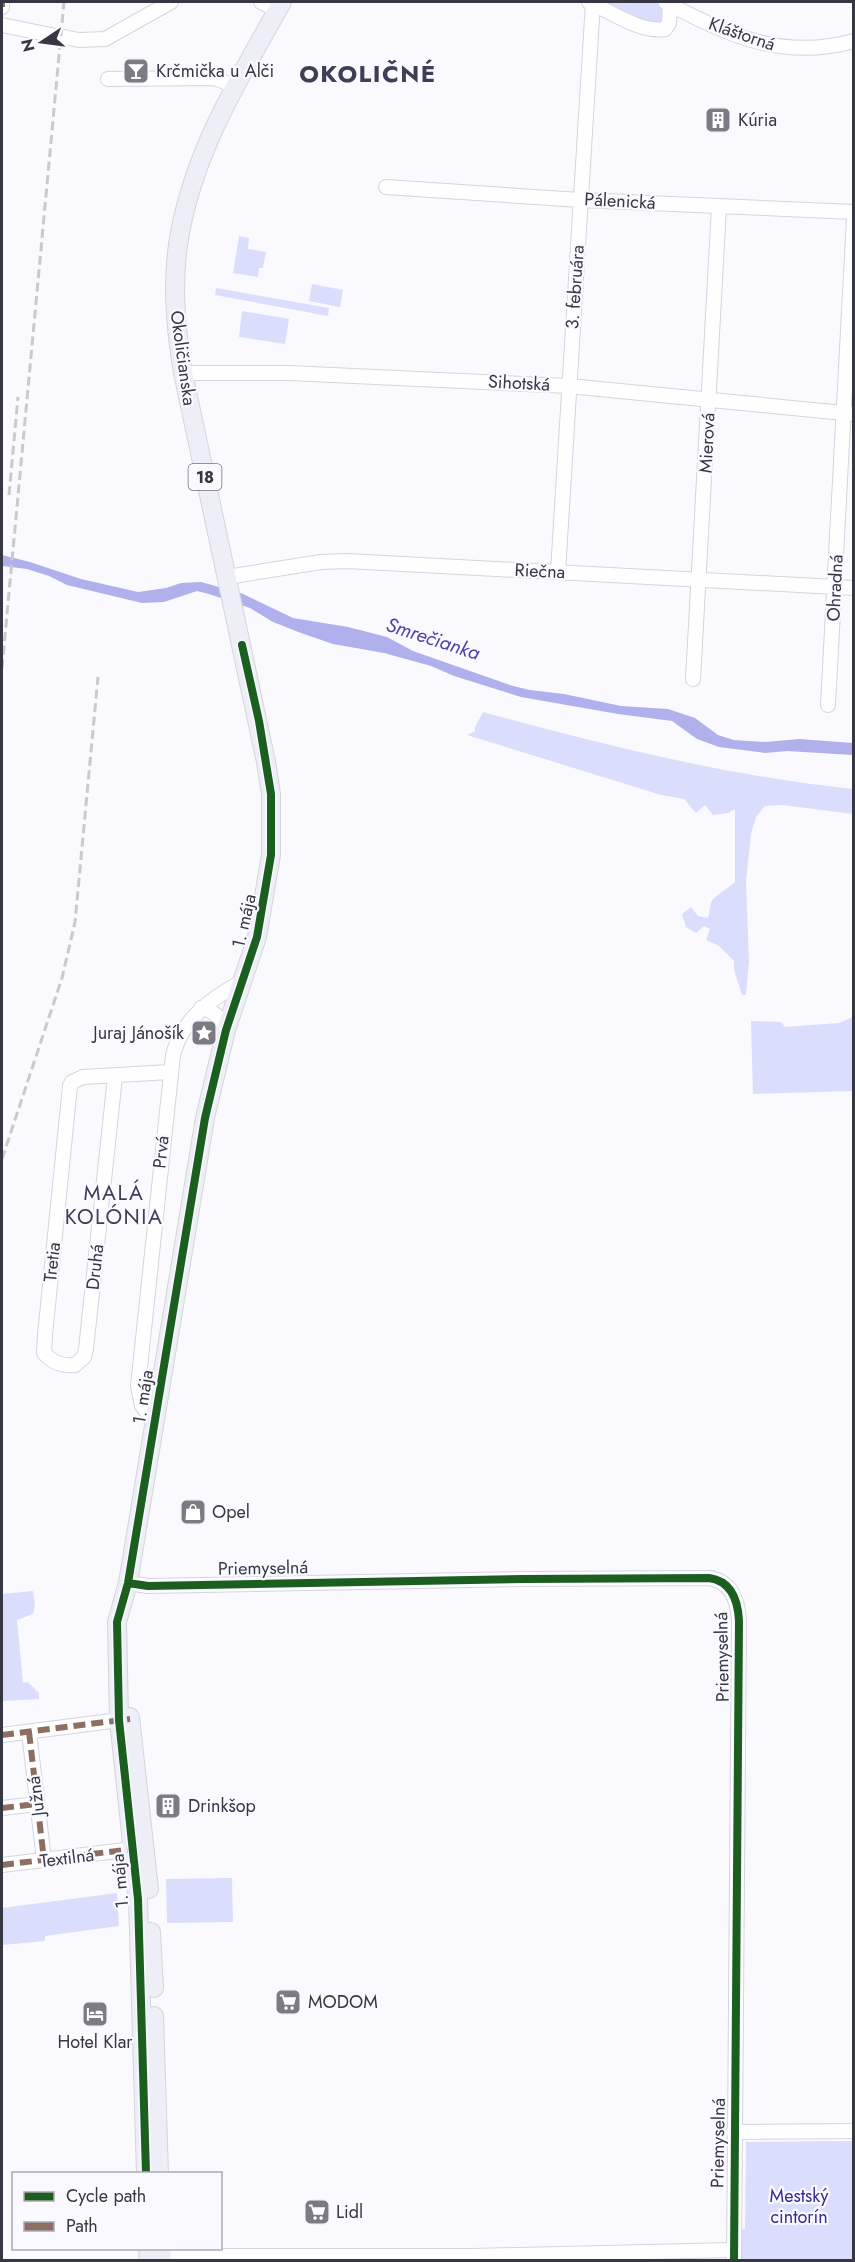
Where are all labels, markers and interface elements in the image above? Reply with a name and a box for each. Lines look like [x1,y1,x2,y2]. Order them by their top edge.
street label: Kláštorná [705,11,779,57]
north arrow [12,12,72,72]
text: N [15,36,41,54]
bar icon: Krčmička u Alči [121,56,151,86]
district label: OKOLIČNÉ [299,56,437,91]
place label: Krčmička u Alči [156,58,274,84]
building icon: Kúria [703,105,733,135]
place label: Kúria [738,107,777,133]
street label: Pálenická [584,186,656,216]
street label: 3. februára [559,244,591,330]
street label: Okoličianska [163,309,203,407]
street label: Sihotská [487,368,551,398]
street label: Mierová [692,412,722,474]
road number: 18 [188,464,222,490]
street label: Ohradná [820,554,850,622]
street label: Riečna [514,557,566,585]
water label: Smrečianka [382,610,484,668]
street label: 1. mája [225,891,263,951]
place icon: Juraj Jánošík [189,1018,219,1048]
place label: Juraj Jánošík [91,1020,184,1046]
street label: Prvá [146,1134,176,1170]
district label: MALÁ KOLÓNIA [65,1178,163,1232]
street label: Tretia [37,1241,67,1283]
street label: Druhá [80,1243,110,1291]
street label: 1. mája [126,1368,160,1426]
shop icon: Opel [178,1497,208,1527]
place label: Opel [212,1499,250,1525]
street label: Priemyselná [218,1554,308,1582]
street label: Priemyselná [708,1612,736,1702]
street label: Južná [21,1774,52,1820]
building icon: Drinkšop [153,1791,183,1821]
place label: Drinkšop [188,1793,256,1819]
street label: Textilná [38,1842,96,1874]
street label: 1. mája [105,1853,135,1909]
supermarket icon: MODOM [273,1987,303,2017]
place label: MODOM [308,1989,378,2015]
hotel icon: Hotel Klar [80,1999,110,2029]
place label: Hotel Klar [58,2029,133,2055]
street label: Priemyselná [704,2098,732,2188]
legend [12,2172,222,2250]
text: Cycle path [66,2183,146,2209]
park label: Mestský cintorín [770,2183,828,2230]
supermarket icon: Lidl [302,2197,332,2227]
place label: Lidl [336,2199,363,2225]
text: Path [66,2213,98,2239]

